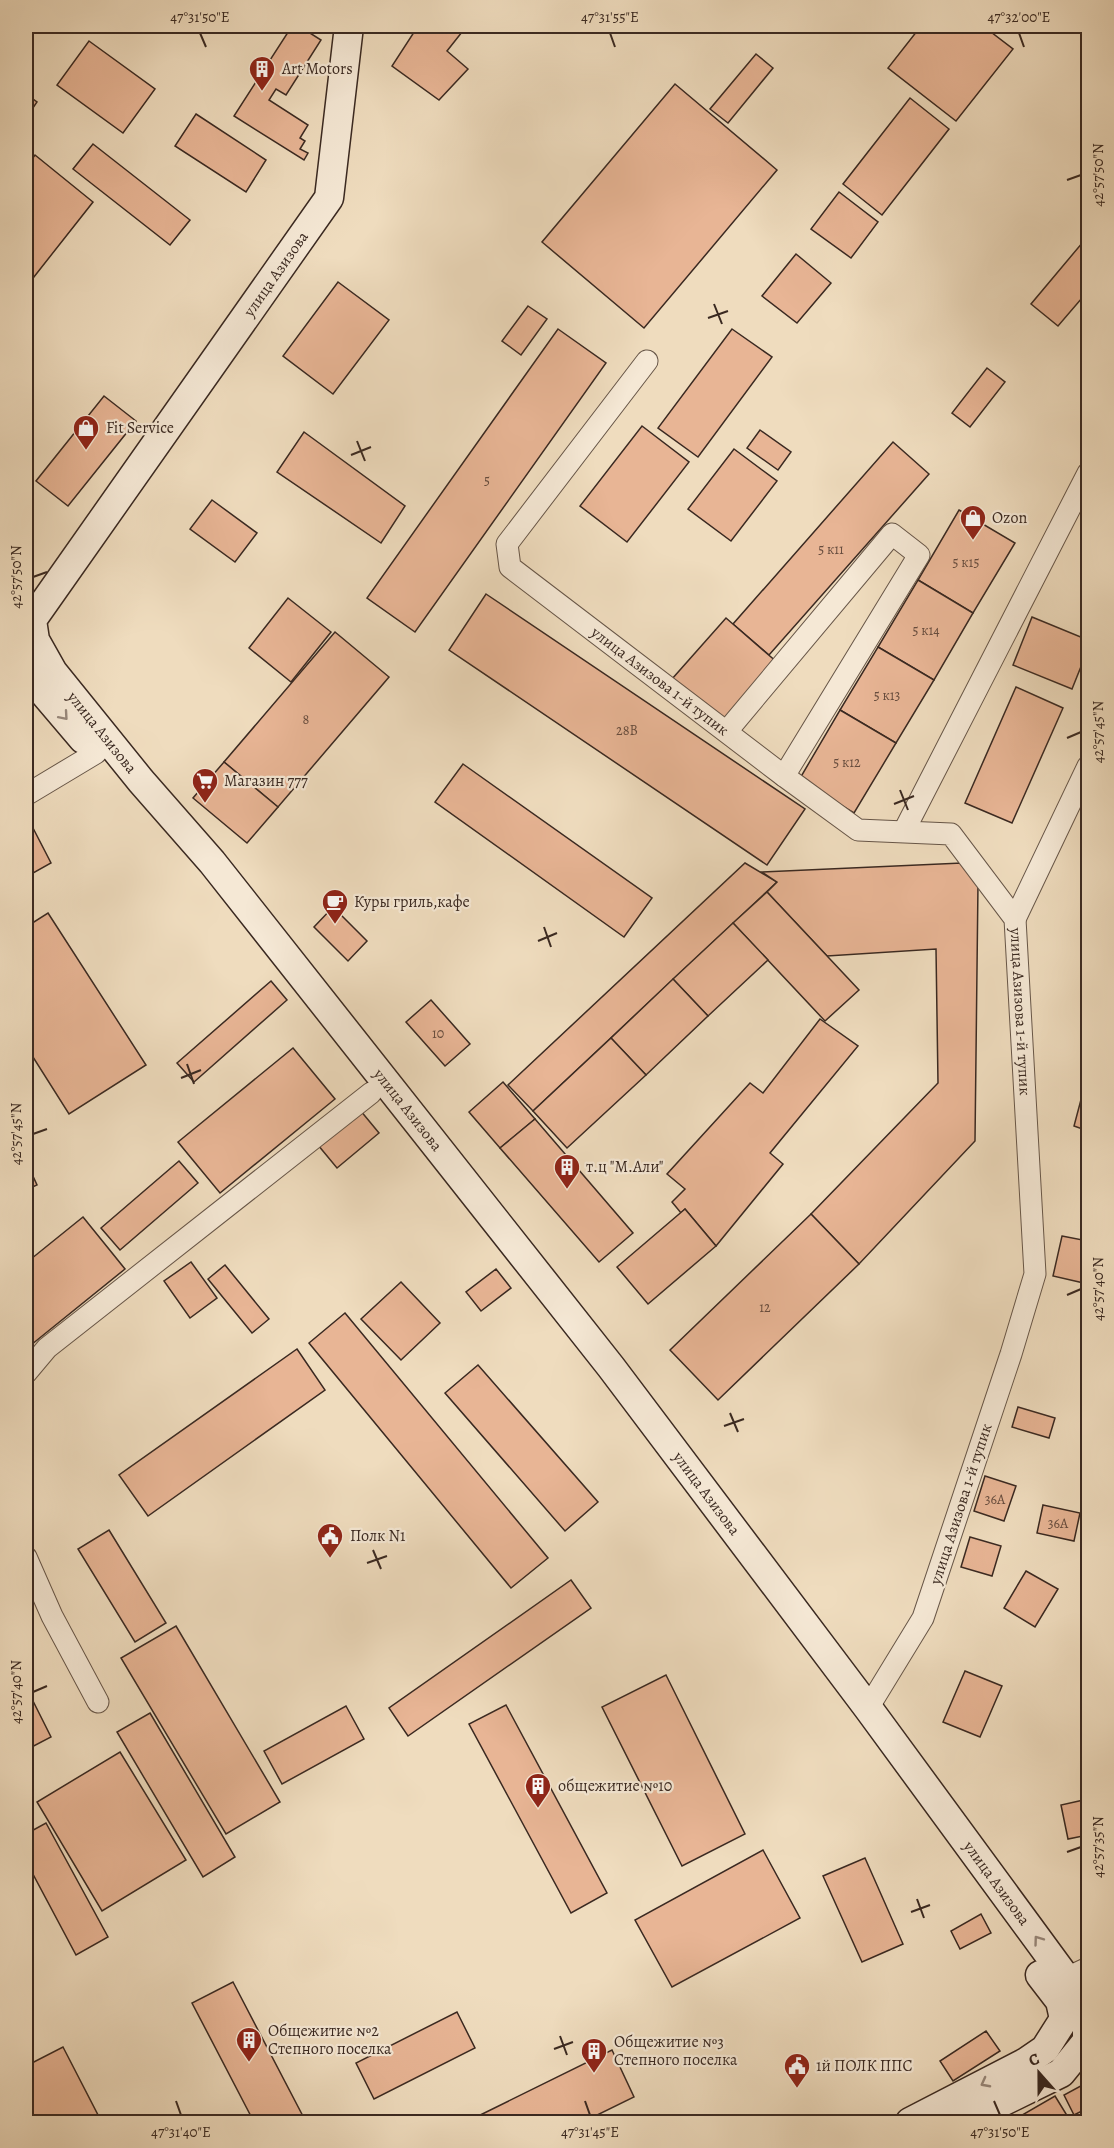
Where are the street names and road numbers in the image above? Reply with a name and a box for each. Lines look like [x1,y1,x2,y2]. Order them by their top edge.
street label: улица Азизова [238,226,314,322]
street label: улица Азизова 1-й тупик [585,621,733,741]
street label: улица Азизова [61,686,142,779]
street label: улица Азизова 1-й тупик [1004,926,1036,1096]
street label: улица Азизова [368,1063,448,1156]
street label: улица Азизова 1-й тупик [924,1421,997,1588]
street label: улица Азизова [667,1446,746,1540]
street label: улица Азизова [958,1836,1035,1931]

